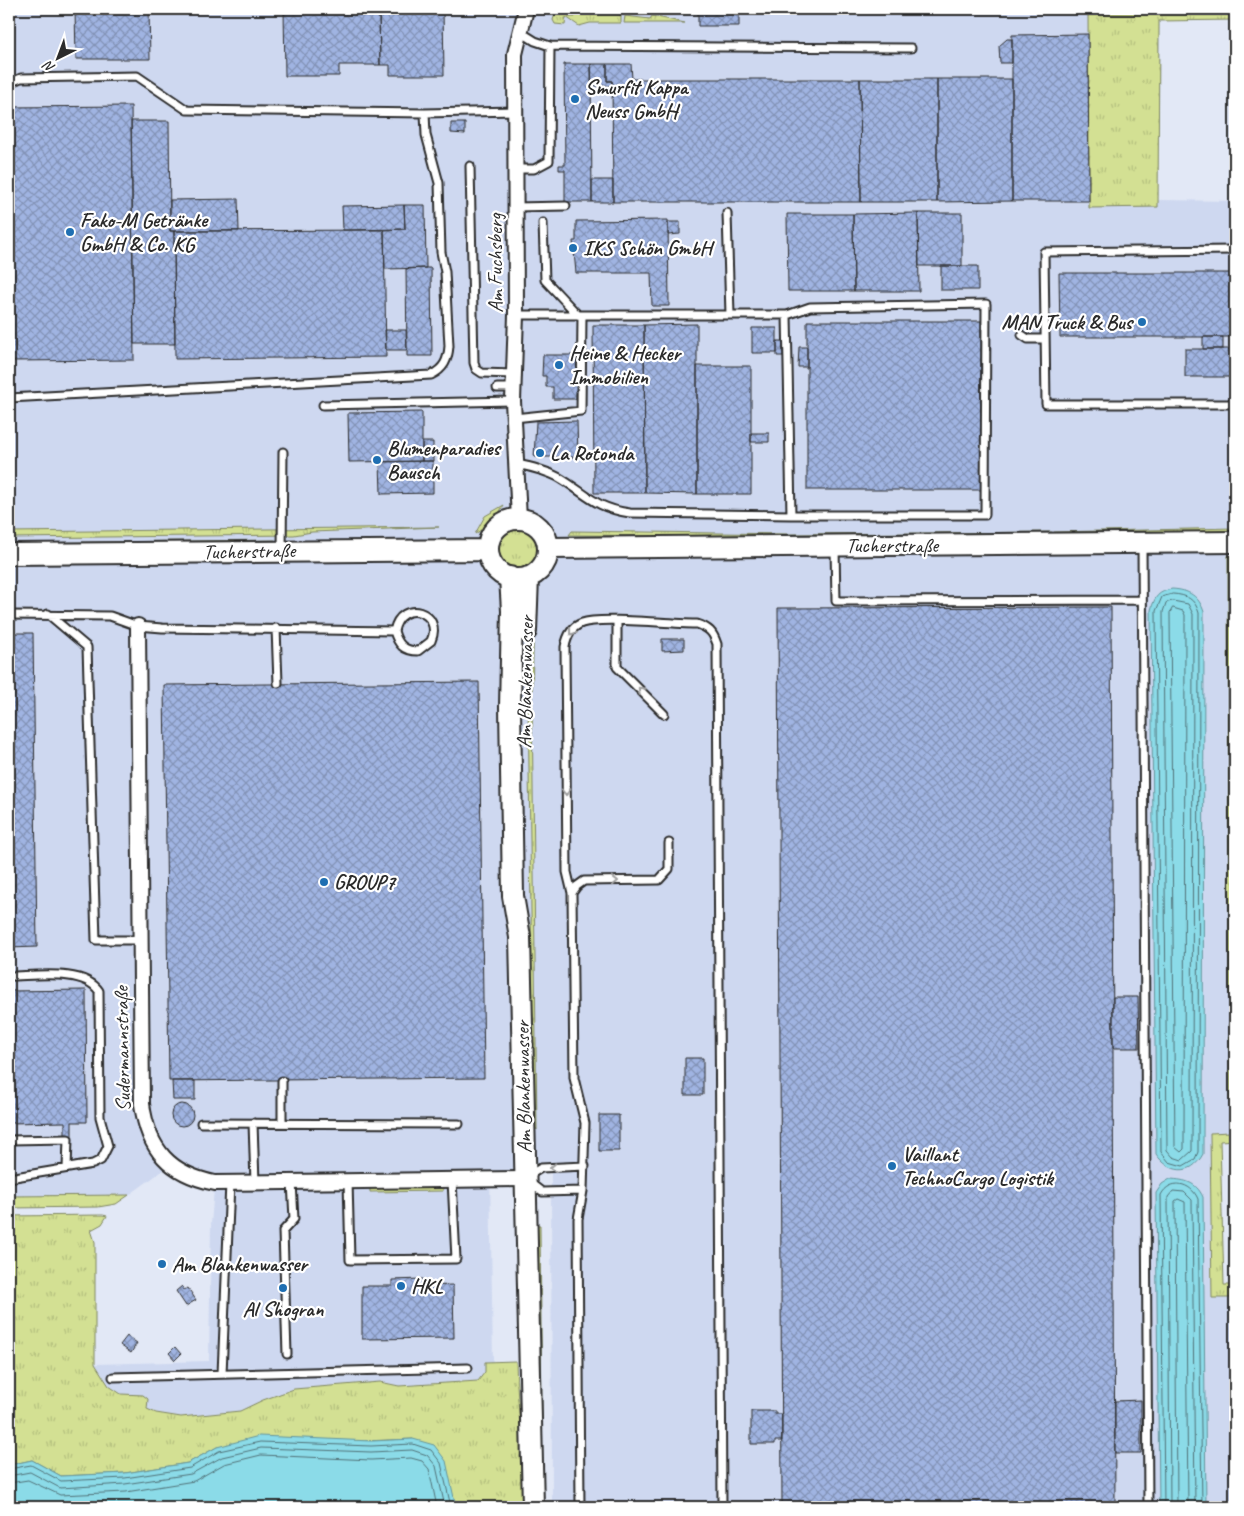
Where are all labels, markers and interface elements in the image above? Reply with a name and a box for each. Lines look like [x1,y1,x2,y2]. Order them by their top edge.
north arrow [32,32,82,82]
text: N [39,57,59,77]
place label: Smurfit Kappa Neuss GmbH [585,74,690,124]
marker: Smurfit Kappa Neuss GmbH [569,93,581,105]
place label: Fako-M Getränke GmbH & Co. KG [80,207,209,257]
street label: Am Fuchsberg [482,212,508,313]
marker: Fako-M Getränke GmbH & Co. KG [64,226,76,238]
place label: IKS Schön GmbH [583,235,716,261]
marker: IKS Schön GmbH [567,242,579,254]
place label: MAN Truck & Bus [1002,309,1135,335]
marker: MAN Truck & Bus [1136,316,1148,328]
place label: Heine & Hecker Immobilien [569,340,682,390]
marker: Heine & Hecker Immobilien [553,359,565,371]
place label: Blumenparadies Bausch [387,435,502,485]
place label: La Rotonda [550,440,635,466]
marker: La Rotonda [534,447,546,459]
marker: Blumenparadies Bausch [371,454,383,466]
street label: Tucherstraße [846,532,940,558]
street label: Tucherstraße [203,537,298,565]
street label: Am Blankenwasser [511,614,539,749]
one-way arrow [569,626,578,636]
one-way arrow [638,687,647,696]
one-way arrow [561,789,571,797]
place label: GROUP7 [334,869,397,895]
marker: GROUP7 [318,876,330,888]
one-way arrow [612,876,620,886]
street label: Sudermannstraße [108,984,136,1112]
street label: Am Blankenwasser [509,1019,537,1154]
place label: Vaillant TechnoCargo Logistik [902,1141,1055,1191]
marker: Vaillant TechnoCargo Logistik [886,1160,898,1172]
one-way arrow [549,1162,557,1173]
place label: Am Blankenwasser [172,1251,309,1277]
marker: Am Blankenwasser [156,1258,168,1270]
place label: HKL [411,1273,443,1299]
marker: HKL [395,1280,407,1292]
marker: Al Shogran [277,1282,289,1294]
place label: Al Shogran [243,1296,324,1322]

